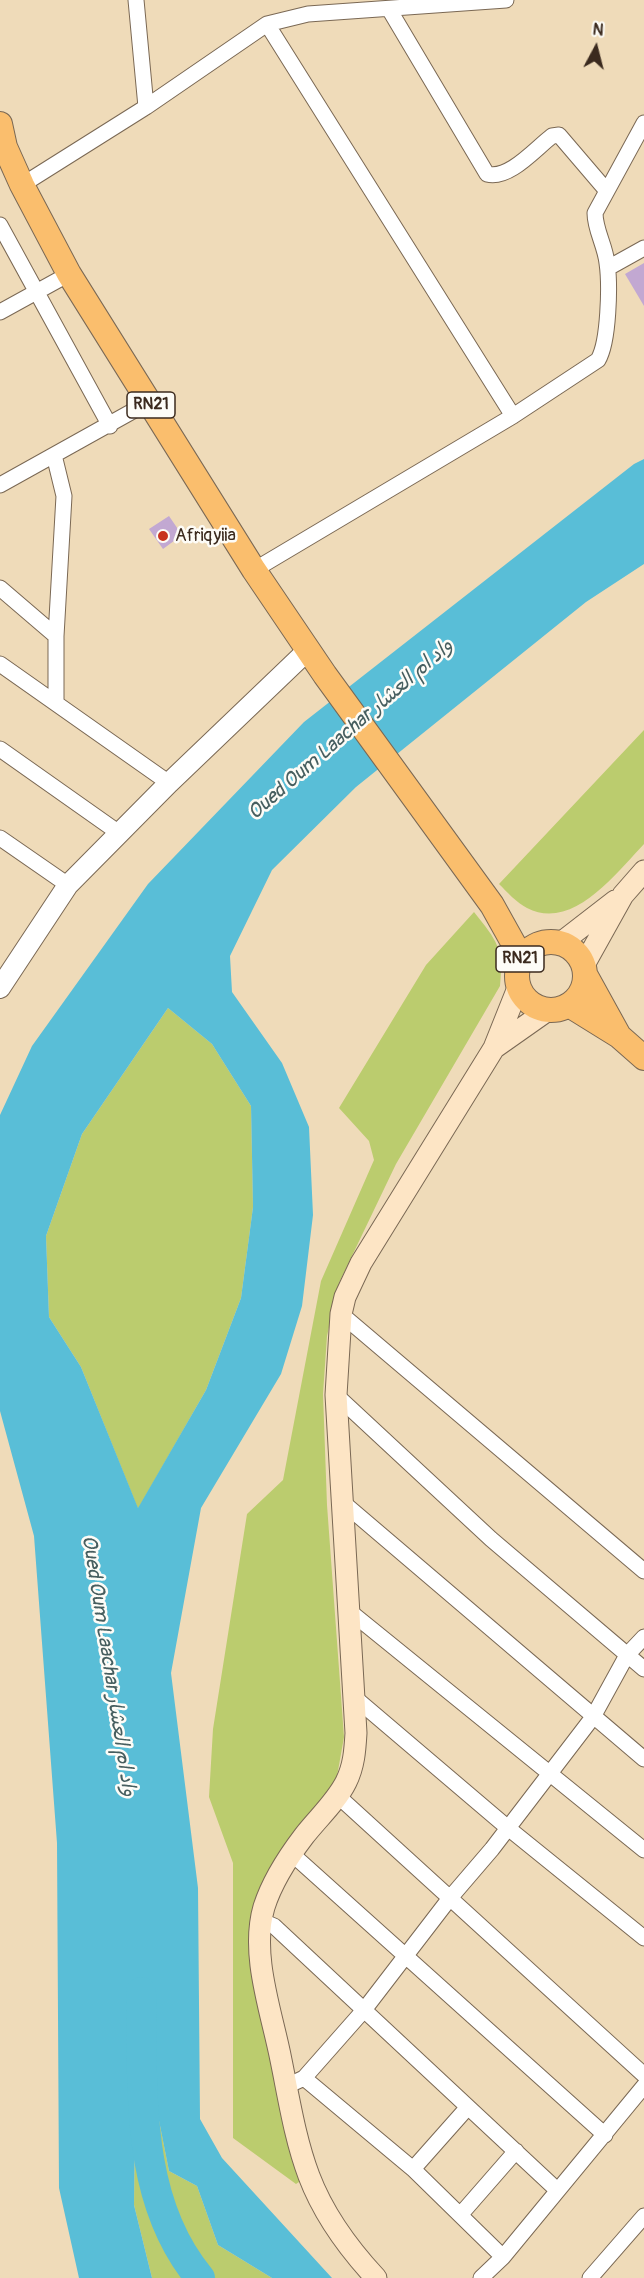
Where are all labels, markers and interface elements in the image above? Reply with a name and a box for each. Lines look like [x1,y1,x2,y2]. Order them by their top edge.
north arrow [566,18,626,78]
text: N [592,20,605,41]
road number: RN21 [127,392,175,418]
place label: Afriqyiia [175,525,236,547]
marker: Afriqyiia [156,529,170,543]
water label: Oued Oum Laachar واد ام العشار [244,634,458,826]
road number: RN21 [496,946,544,972]
water label: Oued Oum Laachar واد ام العشار [76,1534,140,1798]

